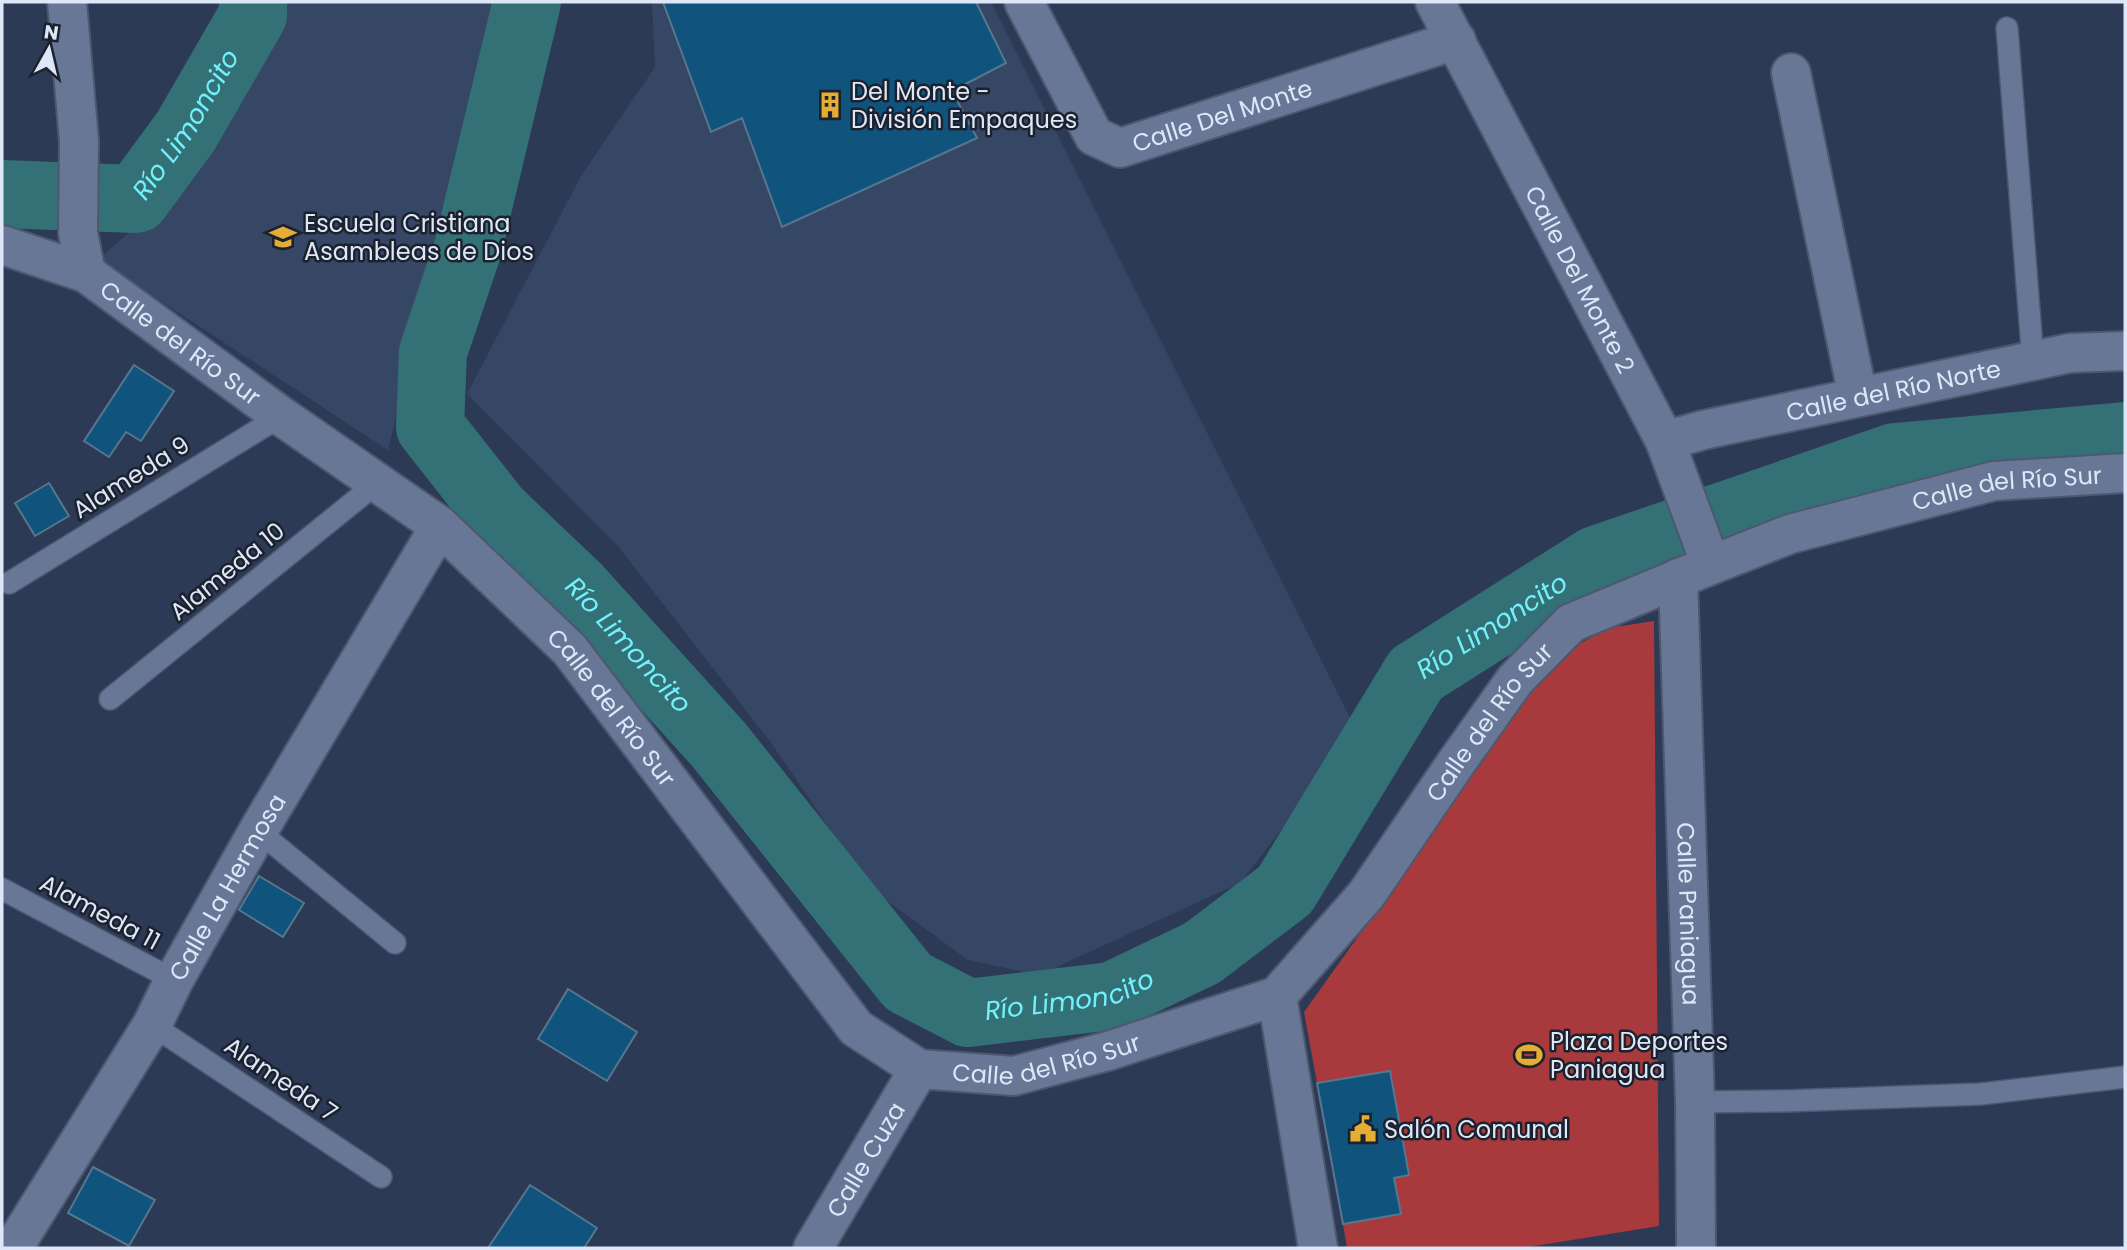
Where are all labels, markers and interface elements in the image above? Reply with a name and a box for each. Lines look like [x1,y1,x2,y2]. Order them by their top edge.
north arrow [14,14,84,84]
text: N [42,18,60,47]
water label: Río Limoncito [124,42,248,207]
street label: Calle Del Monte [1128,71,1316,160]
place label: Del Monte - División Empaques [851,75,1077,136]
building icon: Del Monte - División Empaques [815,90,845,120]
street label: Calle Del Monte 2 [1518,180,1643,379]
place label: Escuela Cristiana Asambleas de Dios [304,207,534,268]
school or university icon: Escuela Cristiana Asambleas de Dios [268,222,298,252]
street label: Calle del Río Sur [94,272,268,413]
street label: Calle del Río Norte [1783,351,2004,429]
street label: Alameda 9 [66,428,196,526]
street label: Calle del Río Sur [1908,458,2103,518]
street label: Alameda 10 [162,514,292,628]
water label: Río Limoncito [1409,565,1574,687]
water label: Río Limoncito [558,568,700,721]
street label: Calle del Río Sur [540,621,684,793]
street label: Calle del Río Sur [1418,635,1560,808]
street label: Calle La Hermosa [161,787,293,986]
street label: Calle Paniagua [1669,822,1708,1006]
street label: Alameda 11 [34,866,166,958]
water label: Río Limoncito [983,961,1160,1029]
street label: Calle del Río Sur [951,1025,1145,1092]
place label: Plaza Deportes Paniagua [1550,1025,1728,1086]
street label: Alameda 7 [218,1029,344,1129]
sports icon: Plaza Deportes Paniagua [1514,1040,1544,1070]
street label: Calle Cuza [818,1095,913,1223]
place label: Salón Comunal [1384,1113,1569,1146]
public building icon: Salón Comunal [1348,1114,1378,1144]

